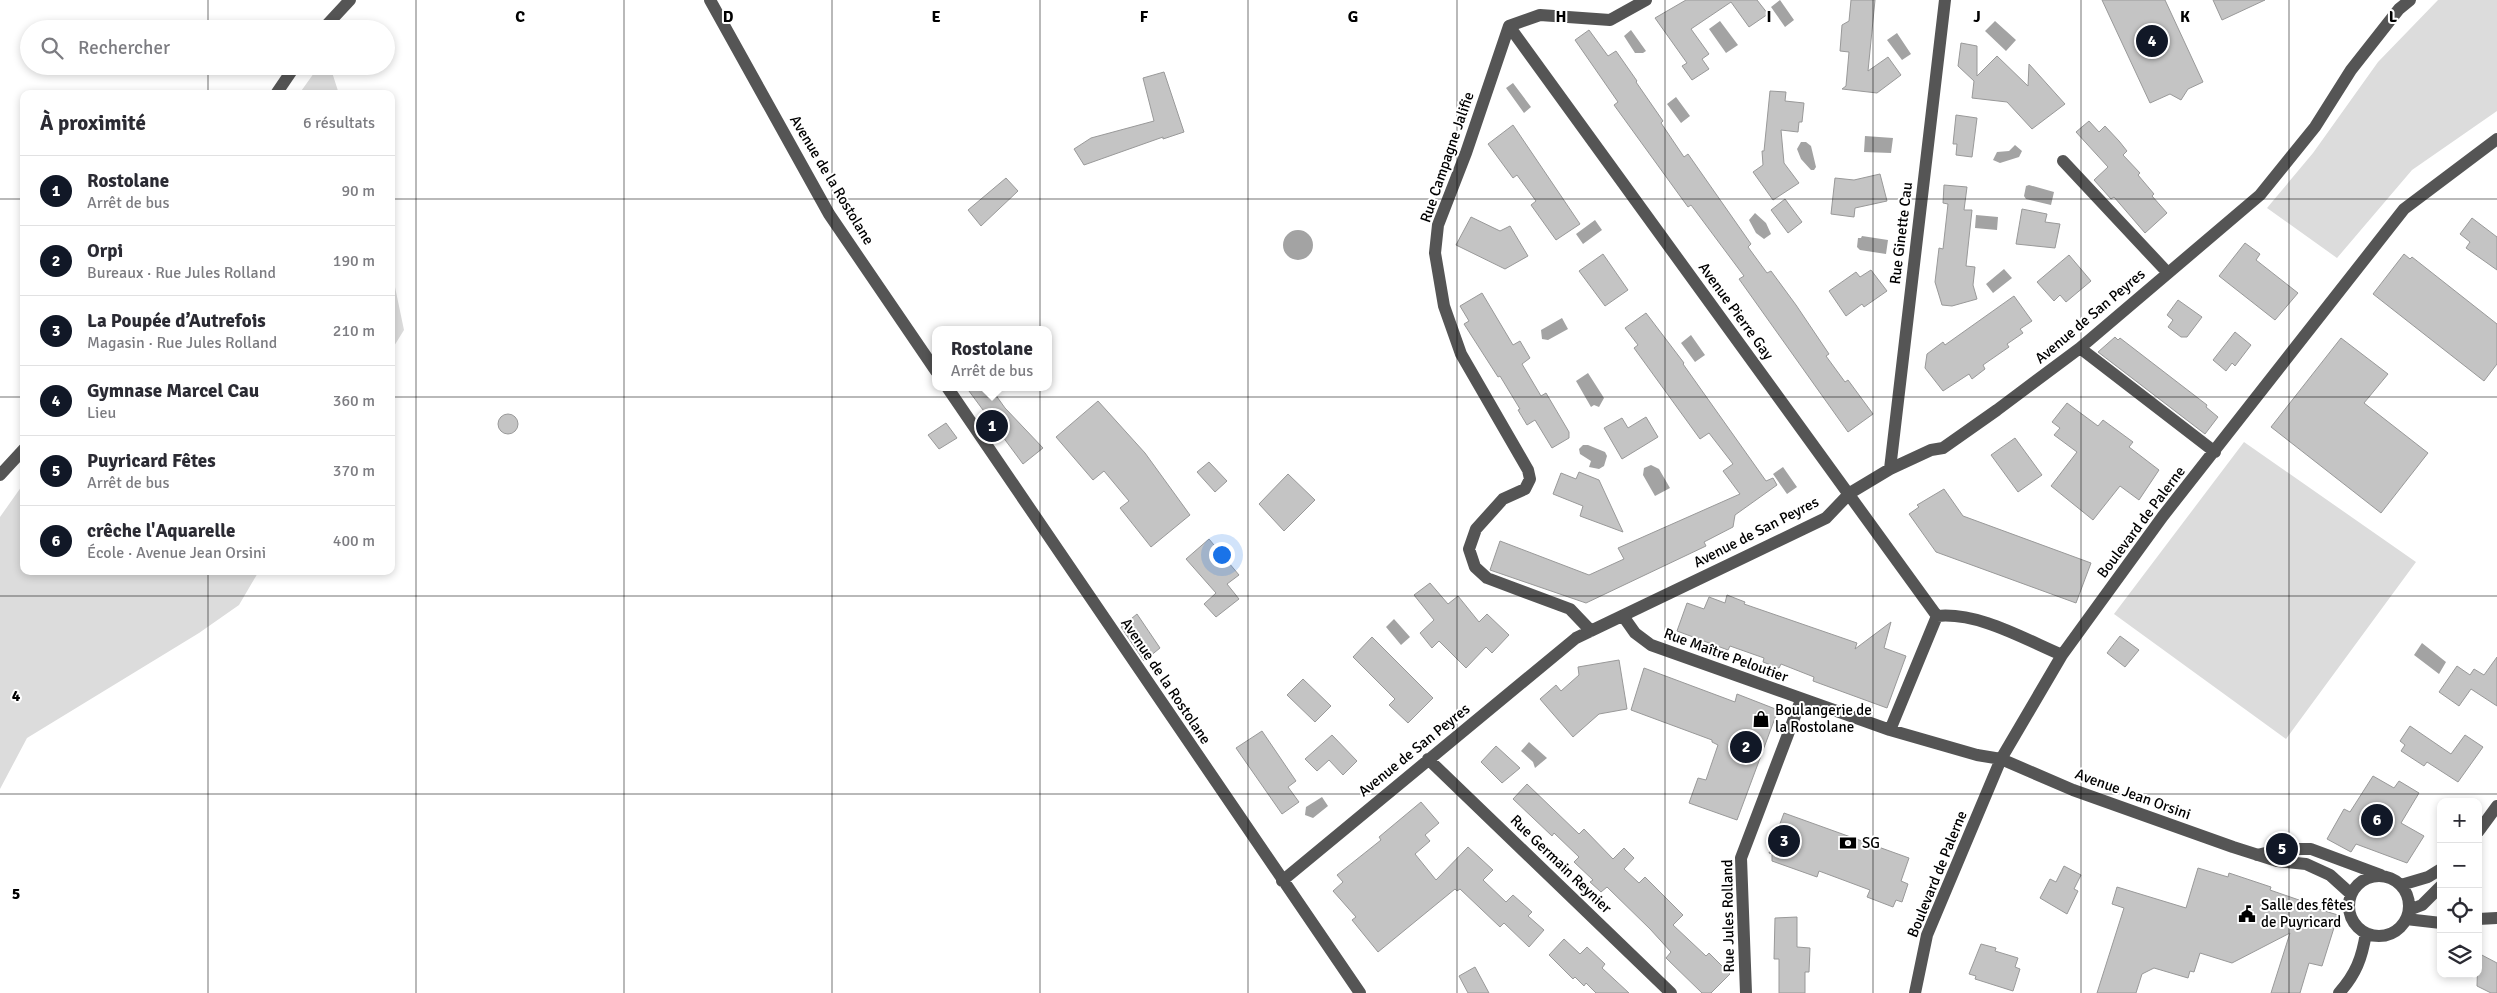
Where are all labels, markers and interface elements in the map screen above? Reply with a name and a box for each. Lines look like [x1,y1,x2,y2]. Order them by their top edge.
text: C [515,7,525,27]
text: D [723,7,734,27]
text: E [931,7,941,27]
text: F [1140,7,1149,27]
text: G [1348,7,1358,27]
text: H [1556,7,1566,27]
text: I [1766,7,1772,27]
text: J [1973,7,1981,27]
text: K [2180,7,2190,27]
text: L [2389,7,2398,27]
search box [20,20,395,75]
pin: 4 [2136,22,2168,60]
icon: search [38,34,66,62]
text: Rechercher [78,36,170,60]
street label: Rue Campagne Jalifie [1416,89,1478,225]
text: À proximité [40,110,146,136]
street label: Avenue de la Rostolane [786,112,878,248]
text: 6 résultats [303,113,375,133]
text: Rostolane [87,169,169,193]
text: 1 [52,181,60,201]
text: 90 m [341,181,375,201]
street label: Rue Ginette Cau [1886,181,1916,285]
text: Arrêt de bus [87,193,170,213]
text: Orpi [87,239,123,263]
text: 2 [52,251,60,271]
text: 190 m [333,251,375,271]
street label: Avenue Pierre Gay [1695,259,1777,363]
text: Bureaux · Rue Jules Rolland [87,263,276,283]
street label: Avenue de San Peyres [2031,264,2149,367]
text: La Poupée d’Autrefois [87,309,266,333]
text: 3 [52,321,60,341]
text: 210 m [333,321,375,341]
popup [932,326,1052,391]
text: Magasin · Rue Jules Rolland [87,333,277,353]
text: Rostolane [951,337,1033,361]
text: Arrêt de bus [951,361,1033,381]
text: Gymnase Marcel Cau [87,379,259,403]
text: 4 [52,391,60,411]
text: 360 m [333,391,375,411]
text: Lieu [87,403,116,423]
pin: 1 [976,407,1008,445]
text: Puyricard Fêtes [87,449,216,473]
text: 5 [52,461,60,481]
text: 370 m [333,461,375,481]
street label: Boulevard de Palerne [2093,463,2189,581]
text: Arrêt de bus [87,473,170,493]
street label: Avenue de San Peyres [1690,492,1822,571]
text: crêche l'Aquarelle [87,519,235,543]
text: 6 [52,531,60,551]
text: 400 m [333,531,375,551]
your location [1209,542,1235,568]
text: École · Avenue Jean Orsini [87,543,266,563]
street label: Avenue de la Rostolane [1117,615,1215,747]
street label: Rue Maître Peloutier [1661,624,1791,686]
text: 4 [12,686,21,706]
street label: Avenue de San Peyres [1355,699,1474,800]
place label: Boulangerie de la Rostolane [1775,701,1872,736]
shop icon: Boulangerie de la Rostolane [1751,709,1771,729]
pin: 2 [1730,728,1762,766]
street label: Avenue Jean Orsini [2073,765,2193,823]
map controls [2437,798,2482,978]
button: + [2437,798,2482,843]
pin: 6 [2361,801,2393,839]
street label: Boulevard de Palerne [1903,808,1971,940]
street label: Rue Germain Reynier [1507,811,1616,917]
pin: 3 [1768,822,1800,860]
pin: 5 [2266,830,2298,868]
bank icon: SG [1838,833,1858,853]
place label: SG [1862,834,1880,852]
button: − [2437,843,2482,888]
street label: Rue Jules Rolland [1718,859,1738,973]
text: 5 [12,884,20,904]
button: locate [2437,888,2482,933]
place label: Salle des fêtes de Puyricard [2261,896,2354,931]
public building icon: Salle des fêtes de Puyricard [2237,904,2257,924]
button: layers [2437,933,2482,978]

